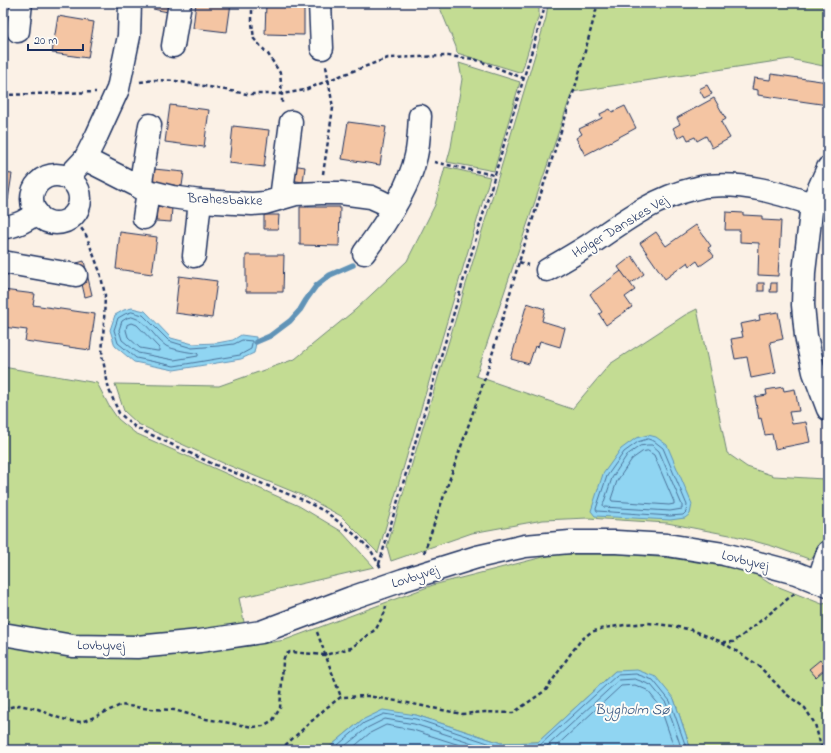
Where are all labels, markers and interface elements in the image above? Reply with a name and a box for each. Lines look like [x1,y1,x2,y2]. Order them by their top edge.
scale bar [28,26,83,52]
text: 20 m [34,32,57,50]
street label: Brahesbakke [186,188,263,212]
street label: Holger Danskes Vej [568,189,673,265]
street label: Lovbyvej [719,545,772,578]
street label: Lovbyvej [389,559,442,595]
street label: Lovbyvej [77,635,126,658]
water label: Bygholm Sø [595,699,670,722]

